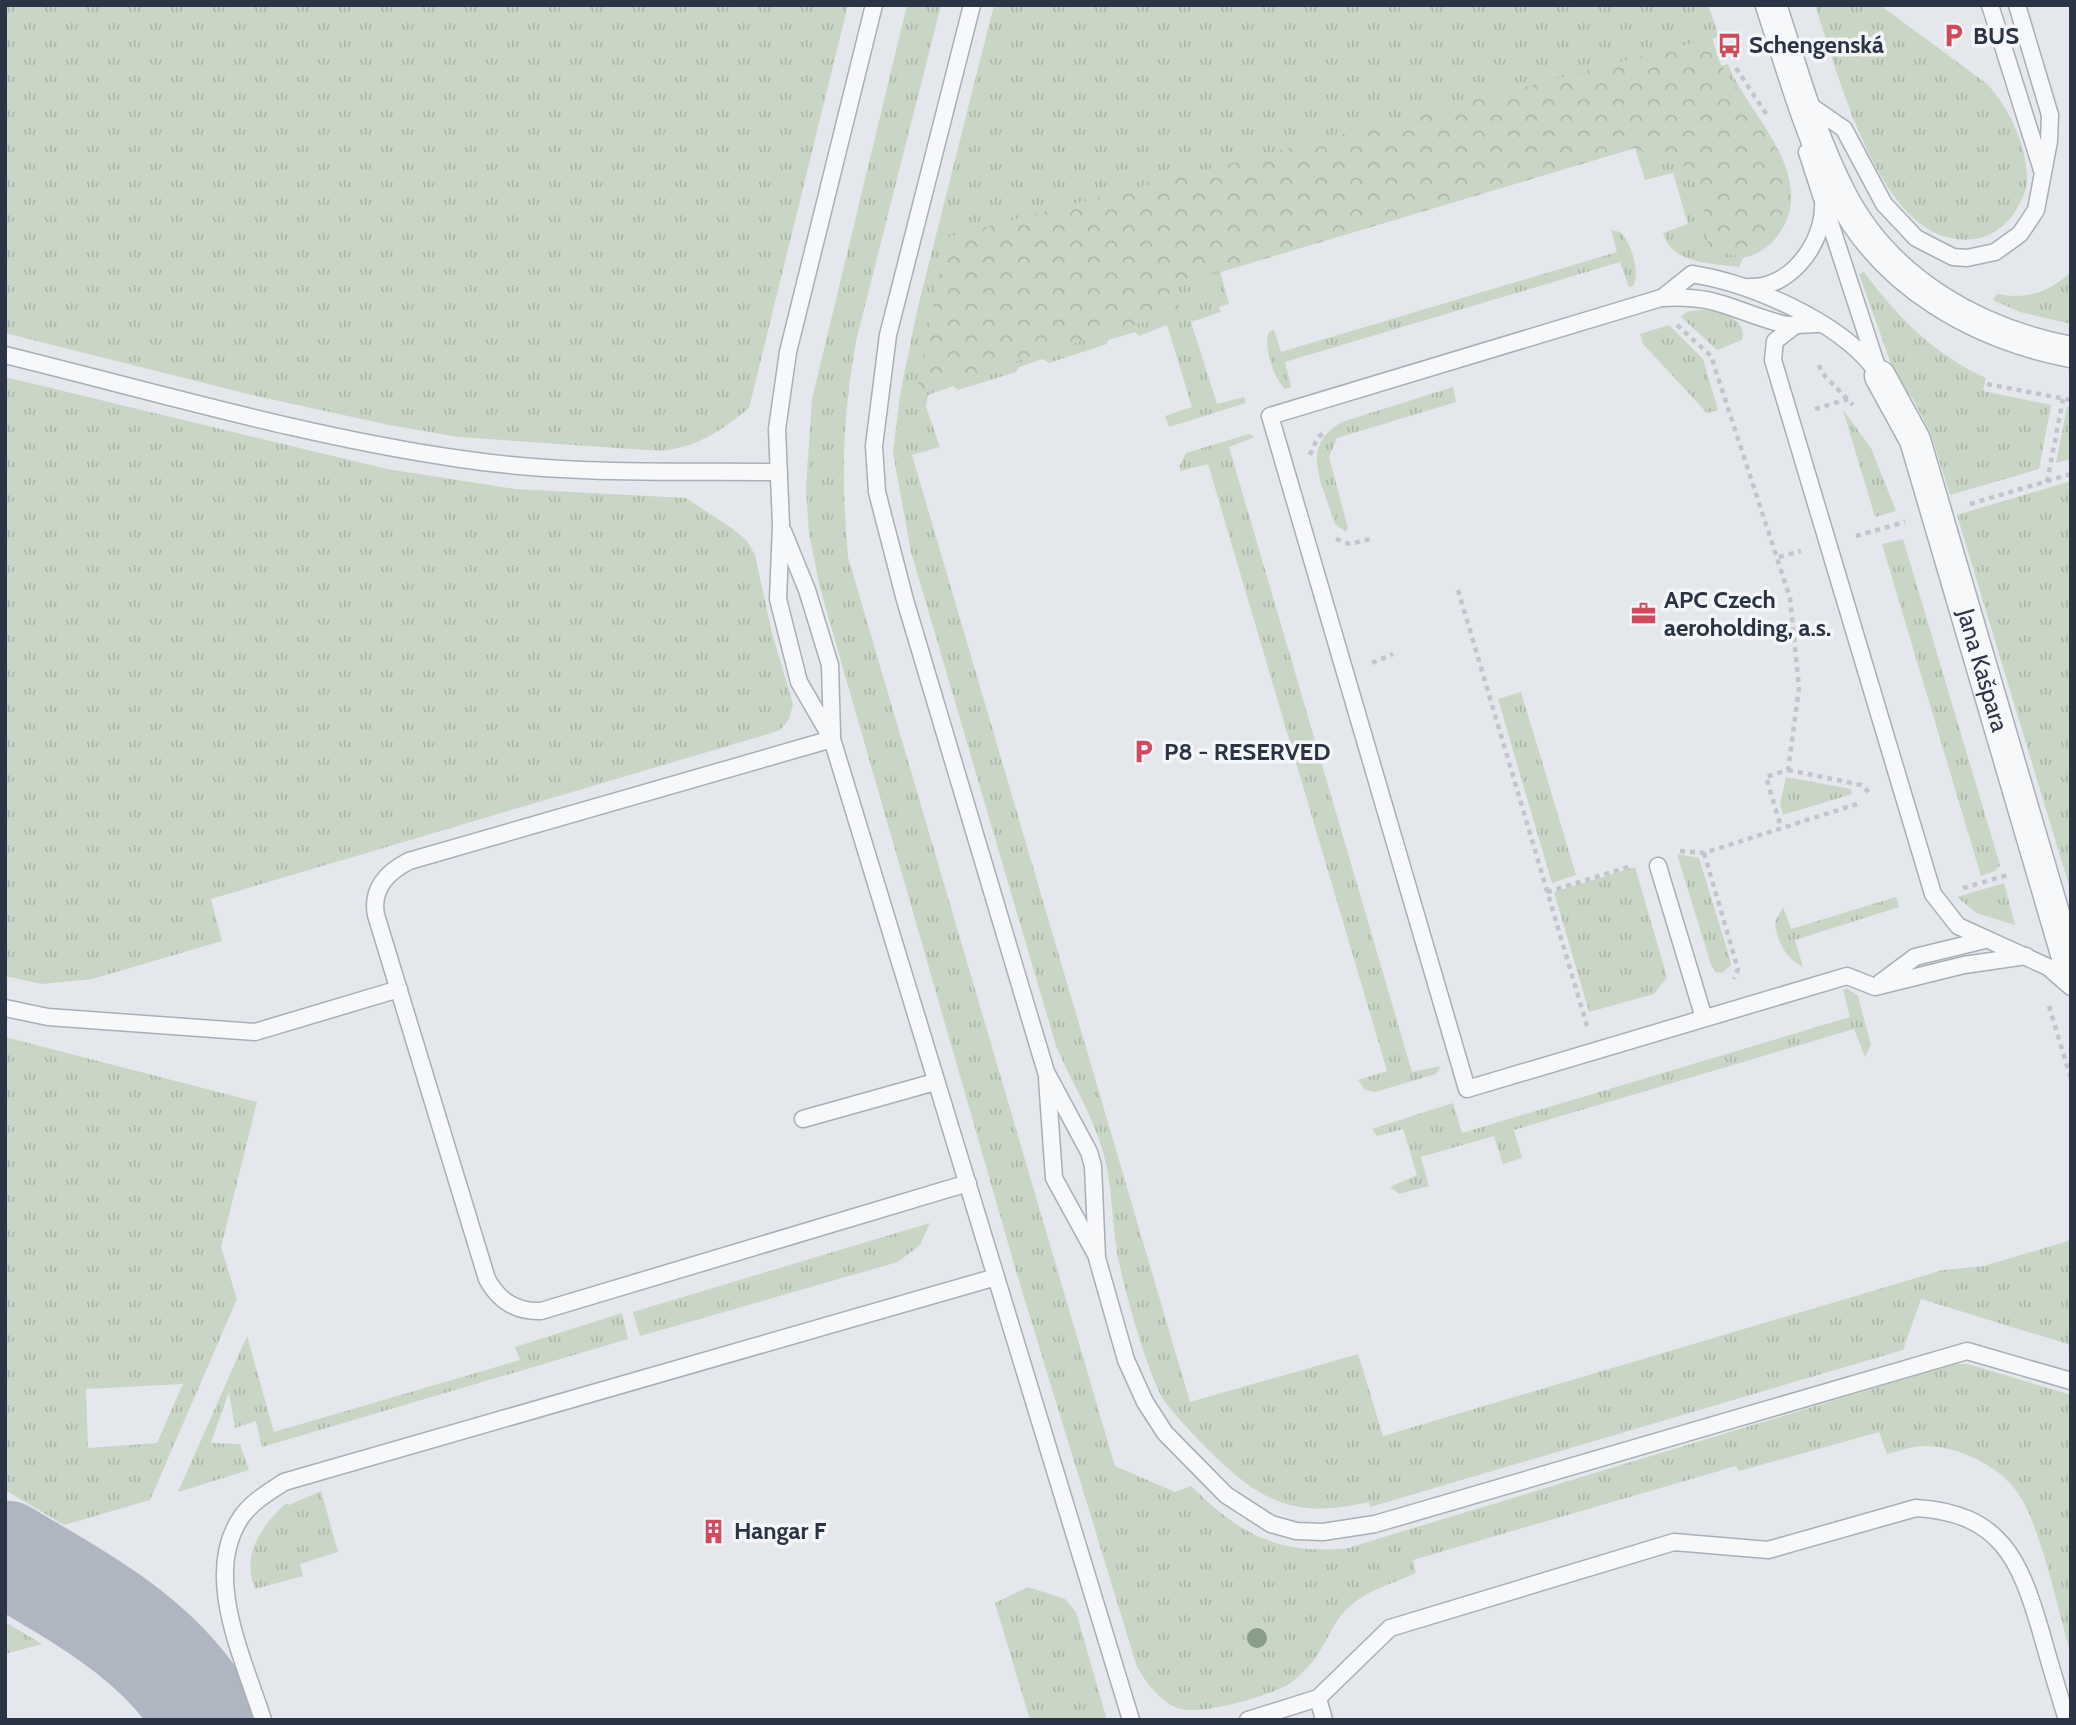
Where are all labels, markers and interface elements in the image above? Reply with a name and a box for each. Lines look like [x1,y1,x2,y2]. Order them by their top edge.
place label: BUS [1973,21,2019,50]
parking icon: BUS [1939,22,1967,50]
place label: Schengenská [1749,30,1884,59]
bus stop icon: Schengenská [1715,31,1743,59]
place label: APC Czech aeroholding, a.s. [1664,585,1831,642]
office icon: APC Czech aeroholding, a.s. [1630,600,1658,628]
street label: Jana Kašpara [1951,604,2015,735]
place label: P8 - RESERVED [1164,737,1331,766]
parking icon: P8 - RESERVED [1130,738,1158,766]
place label: Hangar F [734,1516,827,1545]
building icon: Hangar F [700,1517,728,1545]

